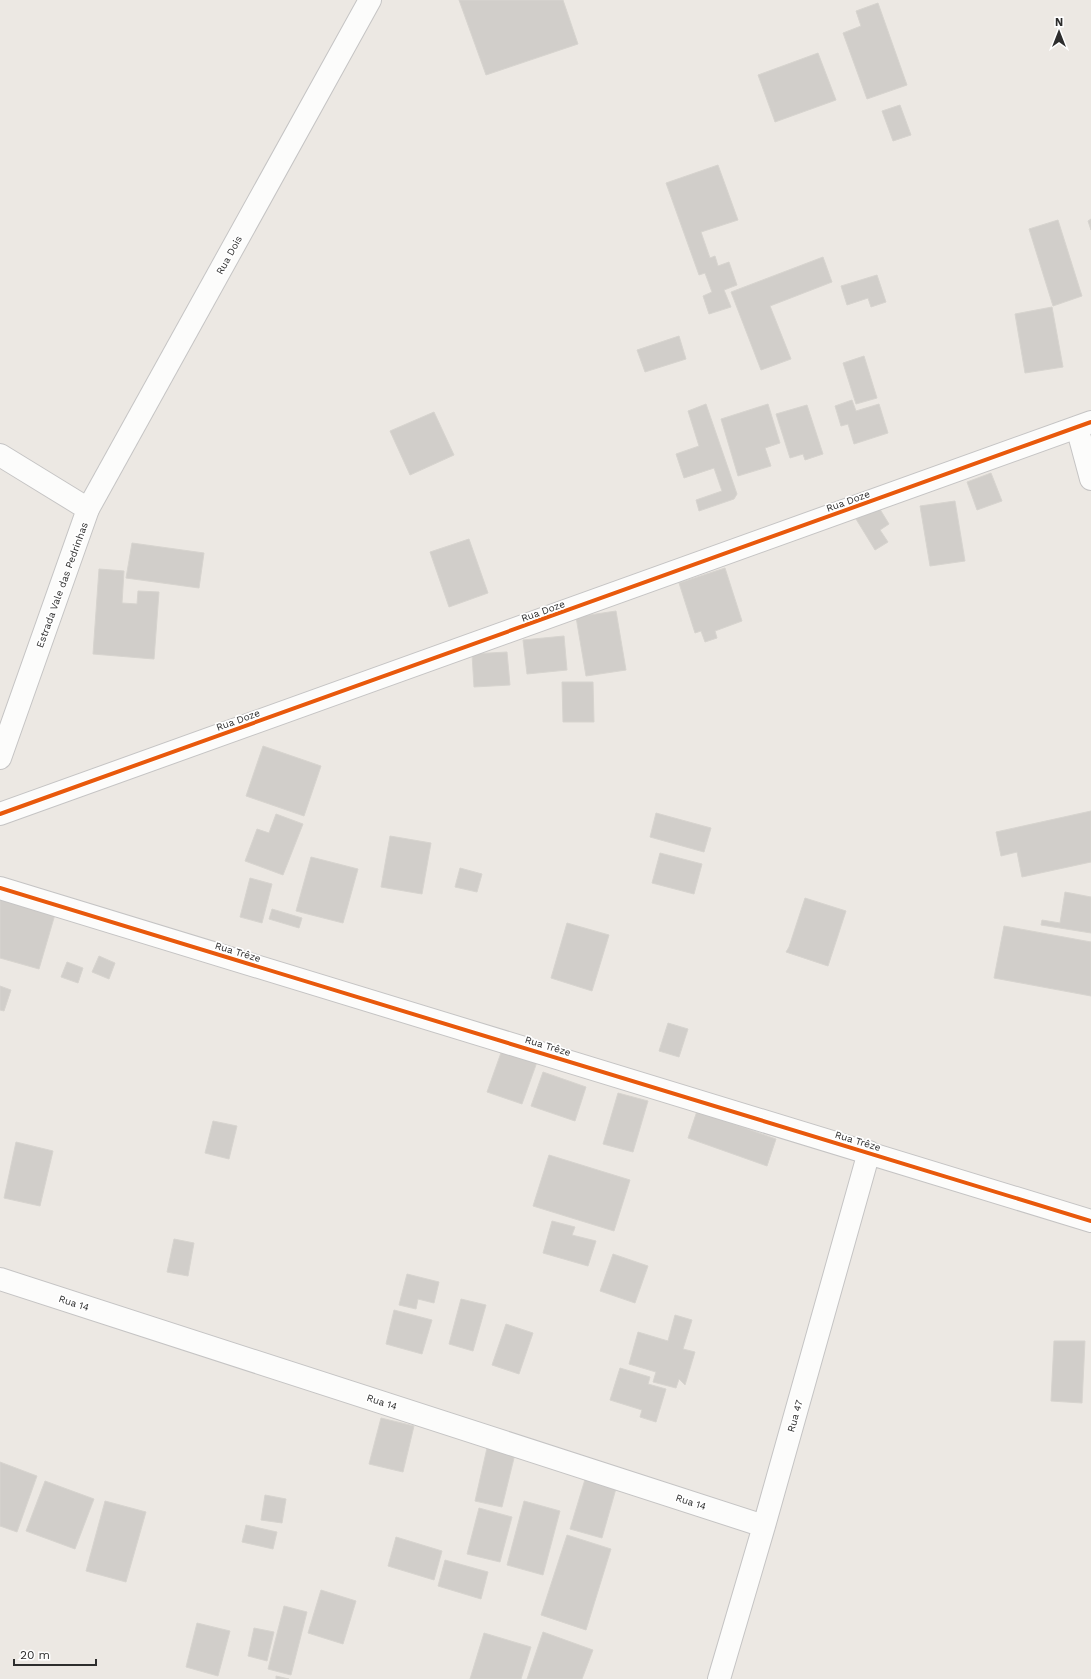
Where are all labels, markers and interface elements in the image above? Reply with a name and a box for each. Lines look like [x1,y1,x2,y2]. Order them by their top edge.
north arrow [1039,12,1079,52]
text: N [1055,16,1063,29]
street label: Rua Dois [214,234,244,276]
street label: Rua Doze [825,488,872,514]
street label: Estrada Vale das Pedrinhas [34,521,90,649]
street label: Rua Doze [520,598,567,624]
street label: Rua Doze [215,707,262,733]
street label: Rua Trêze [214,940,262,964]
street label: Rua Trêze [524,1034,572,1058]
street label: Rua Trêze [834,1129,882,1153]
street label: Rua 14 [57,1293,91,1313]
street label: Rua 14 [365,1392,399,1412]
street label: Rua 47 [785,1398,805,1433]
street label: Rua 14 [674,1492,708,1512]
scale bar [14,1641,96,1667]
text: 20 m [20,1648,50,1662]

